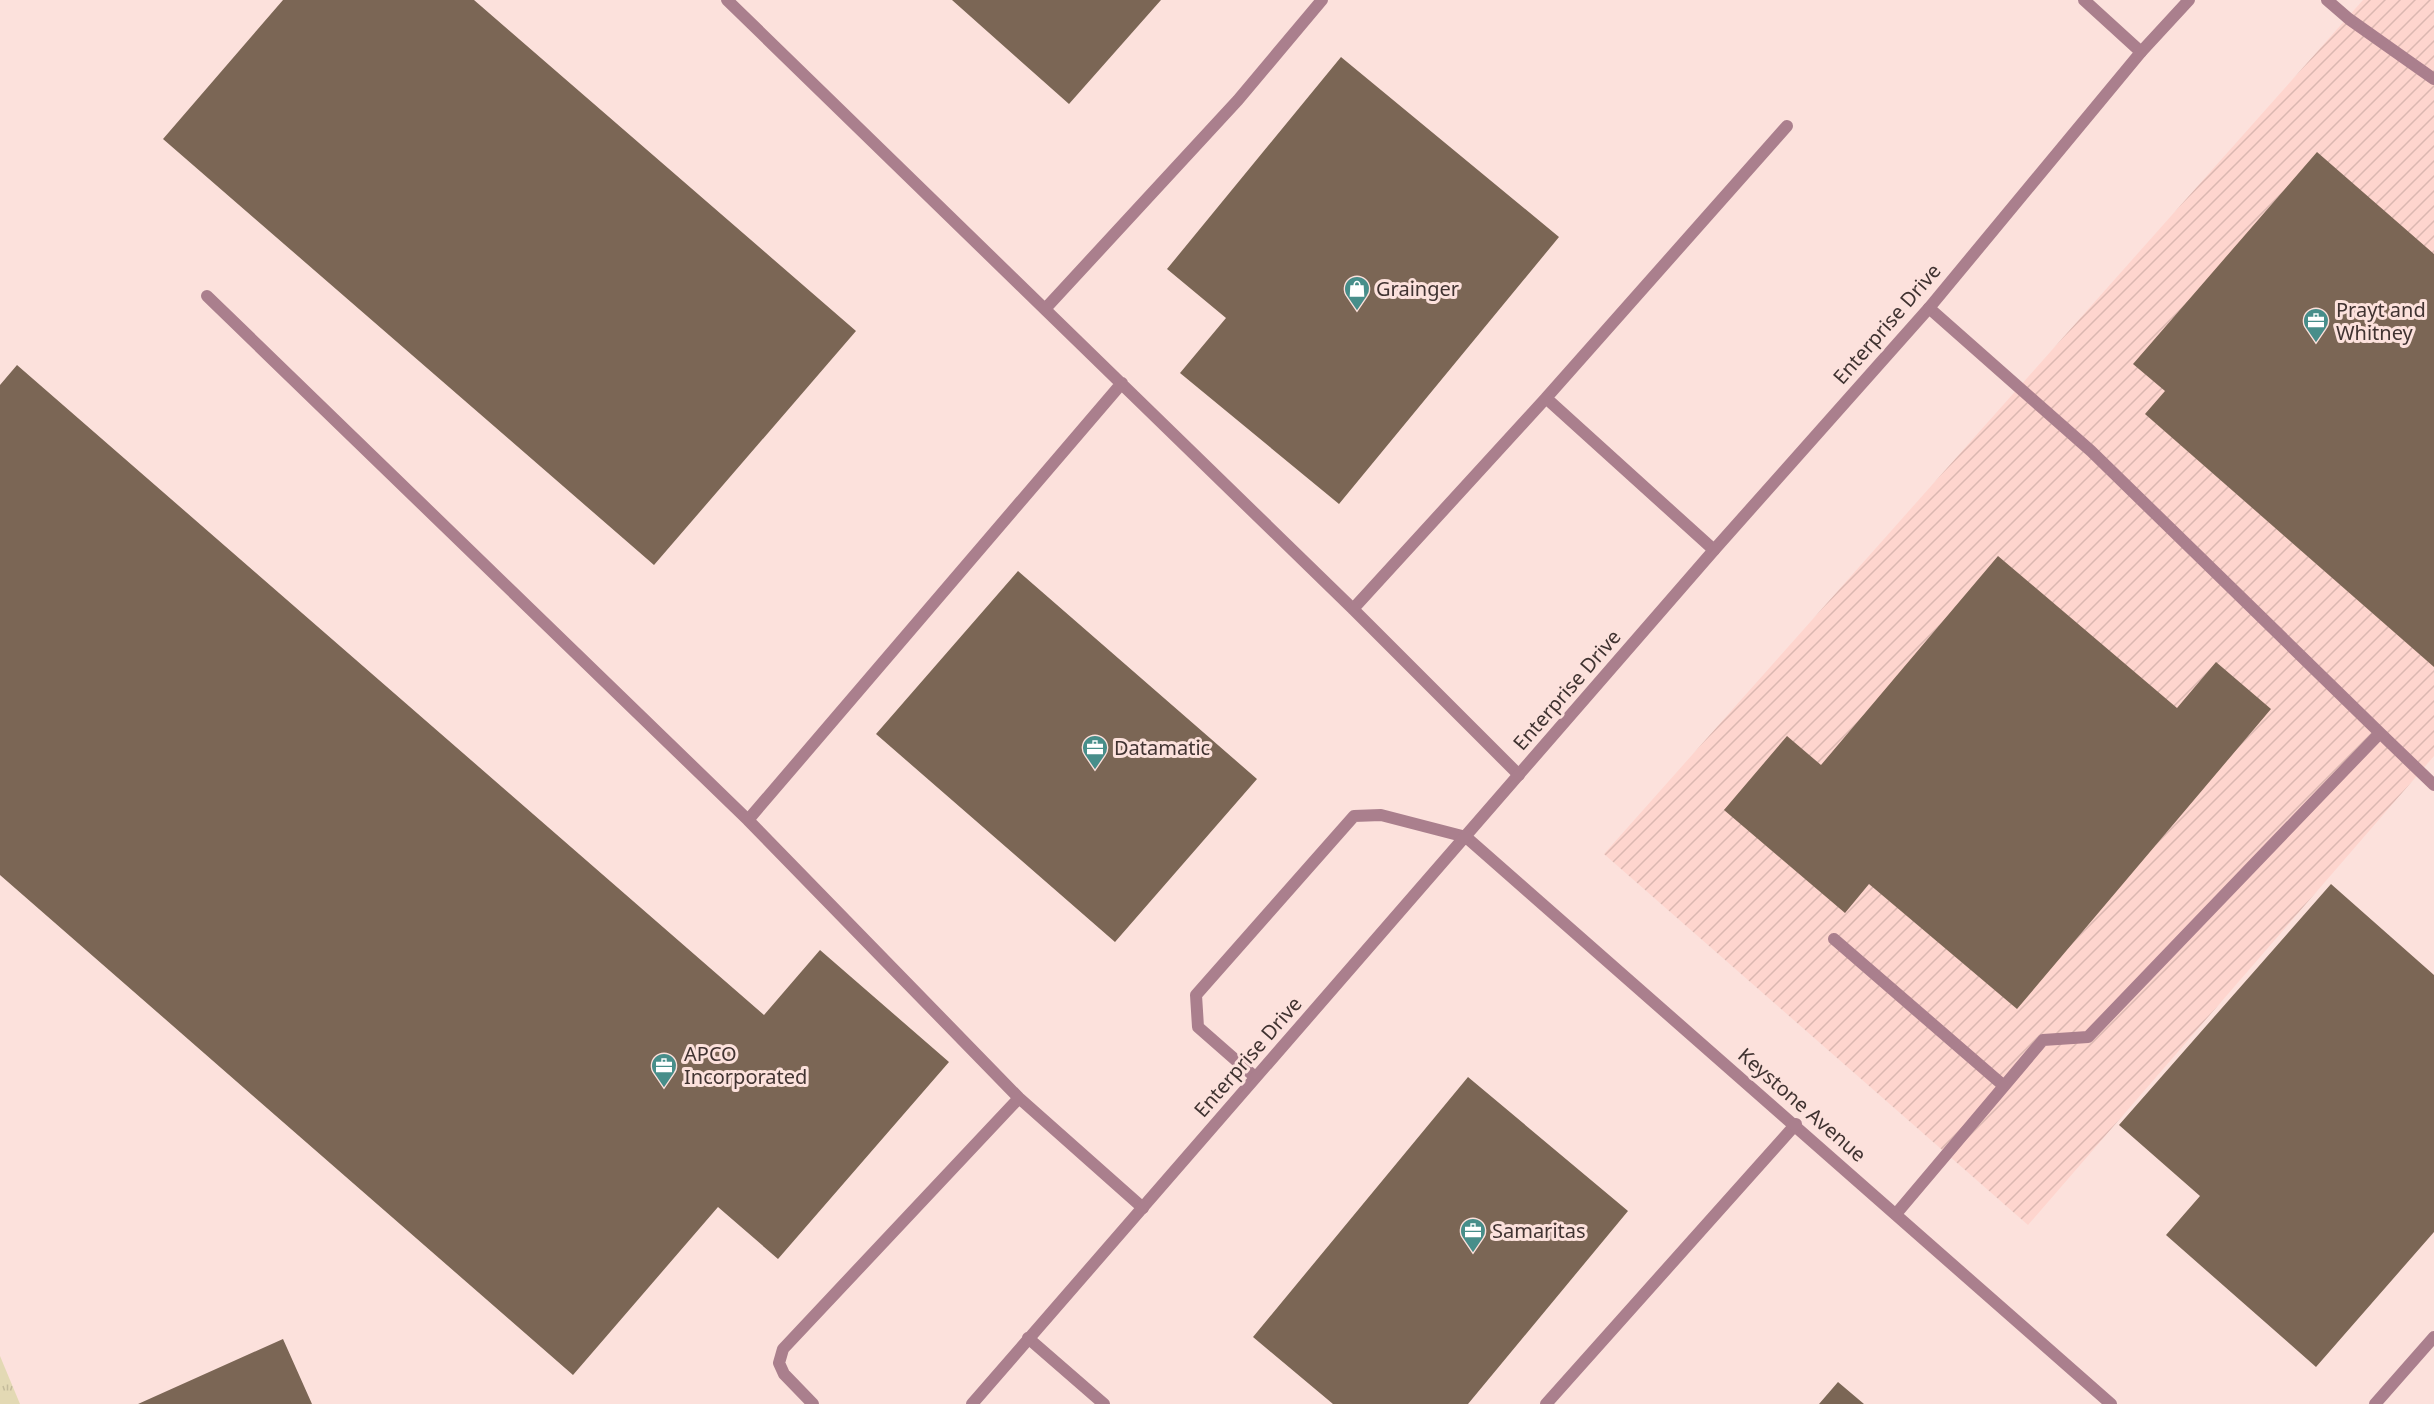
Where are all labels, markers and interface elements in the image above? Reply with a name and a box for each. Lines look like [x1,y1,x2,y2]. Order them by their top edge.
street label: Enterprise Drive [1827,258,1947,390]
shop icon: Grainger [1342,274,1372,312]
place label: Grainger [1376,275,1459,302]
place label: Prayt and Whitney [2336,296,2426,346]
office icon: Prayt and Whitney [2301,306,2331,344]
street label: Enterprise Drive [1507,624,1627,756]
office icon: Datamatic [1080,733,1110,771]
place label: Datamatic [1114,734,1210,761]
street label: Enterprise Drive [1188,991,1308,1123]
place label: APCO Incorporated [684,1040,807,1090]
street label: Keystone Avenue [1733,1041,1872,1168]
office icon: APCO Incorporated [649,1051,679,1089]
office icon: Samaritas [1458,1216,1488,1254]
place label: Samaritas [1492,1217,1586,1244]

